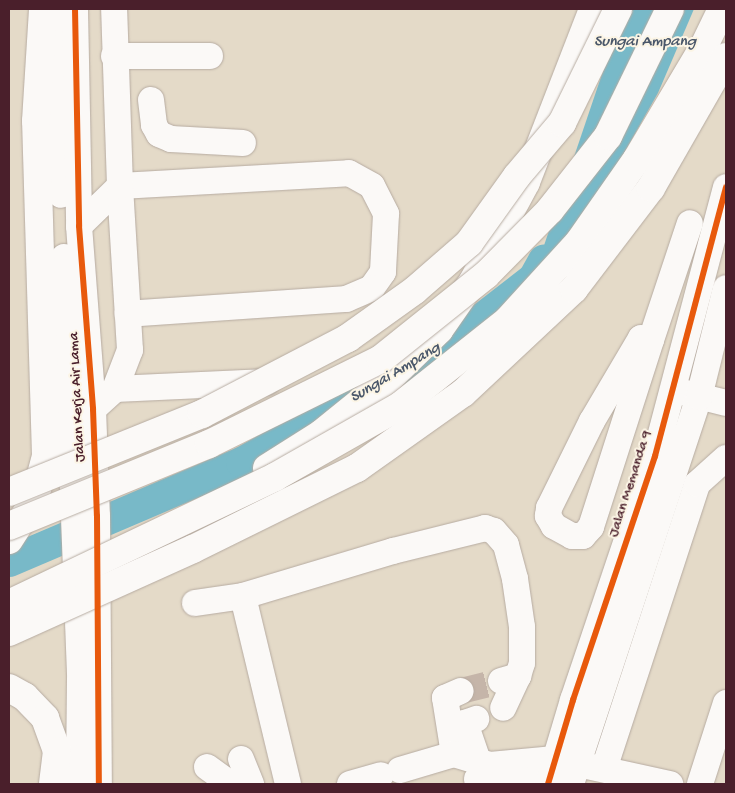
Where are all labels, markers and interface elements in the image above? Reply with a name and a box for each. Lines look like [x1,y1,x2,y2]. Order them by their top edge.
water label: Sungai Ampang [594,33,696,53]
street label: Jalan Kerja Air Lama [66,332,90,462]
water label: Sungai Ampang [347,339,445,409]
street label: Jalan Memanda 9 [605,428,657,540]

